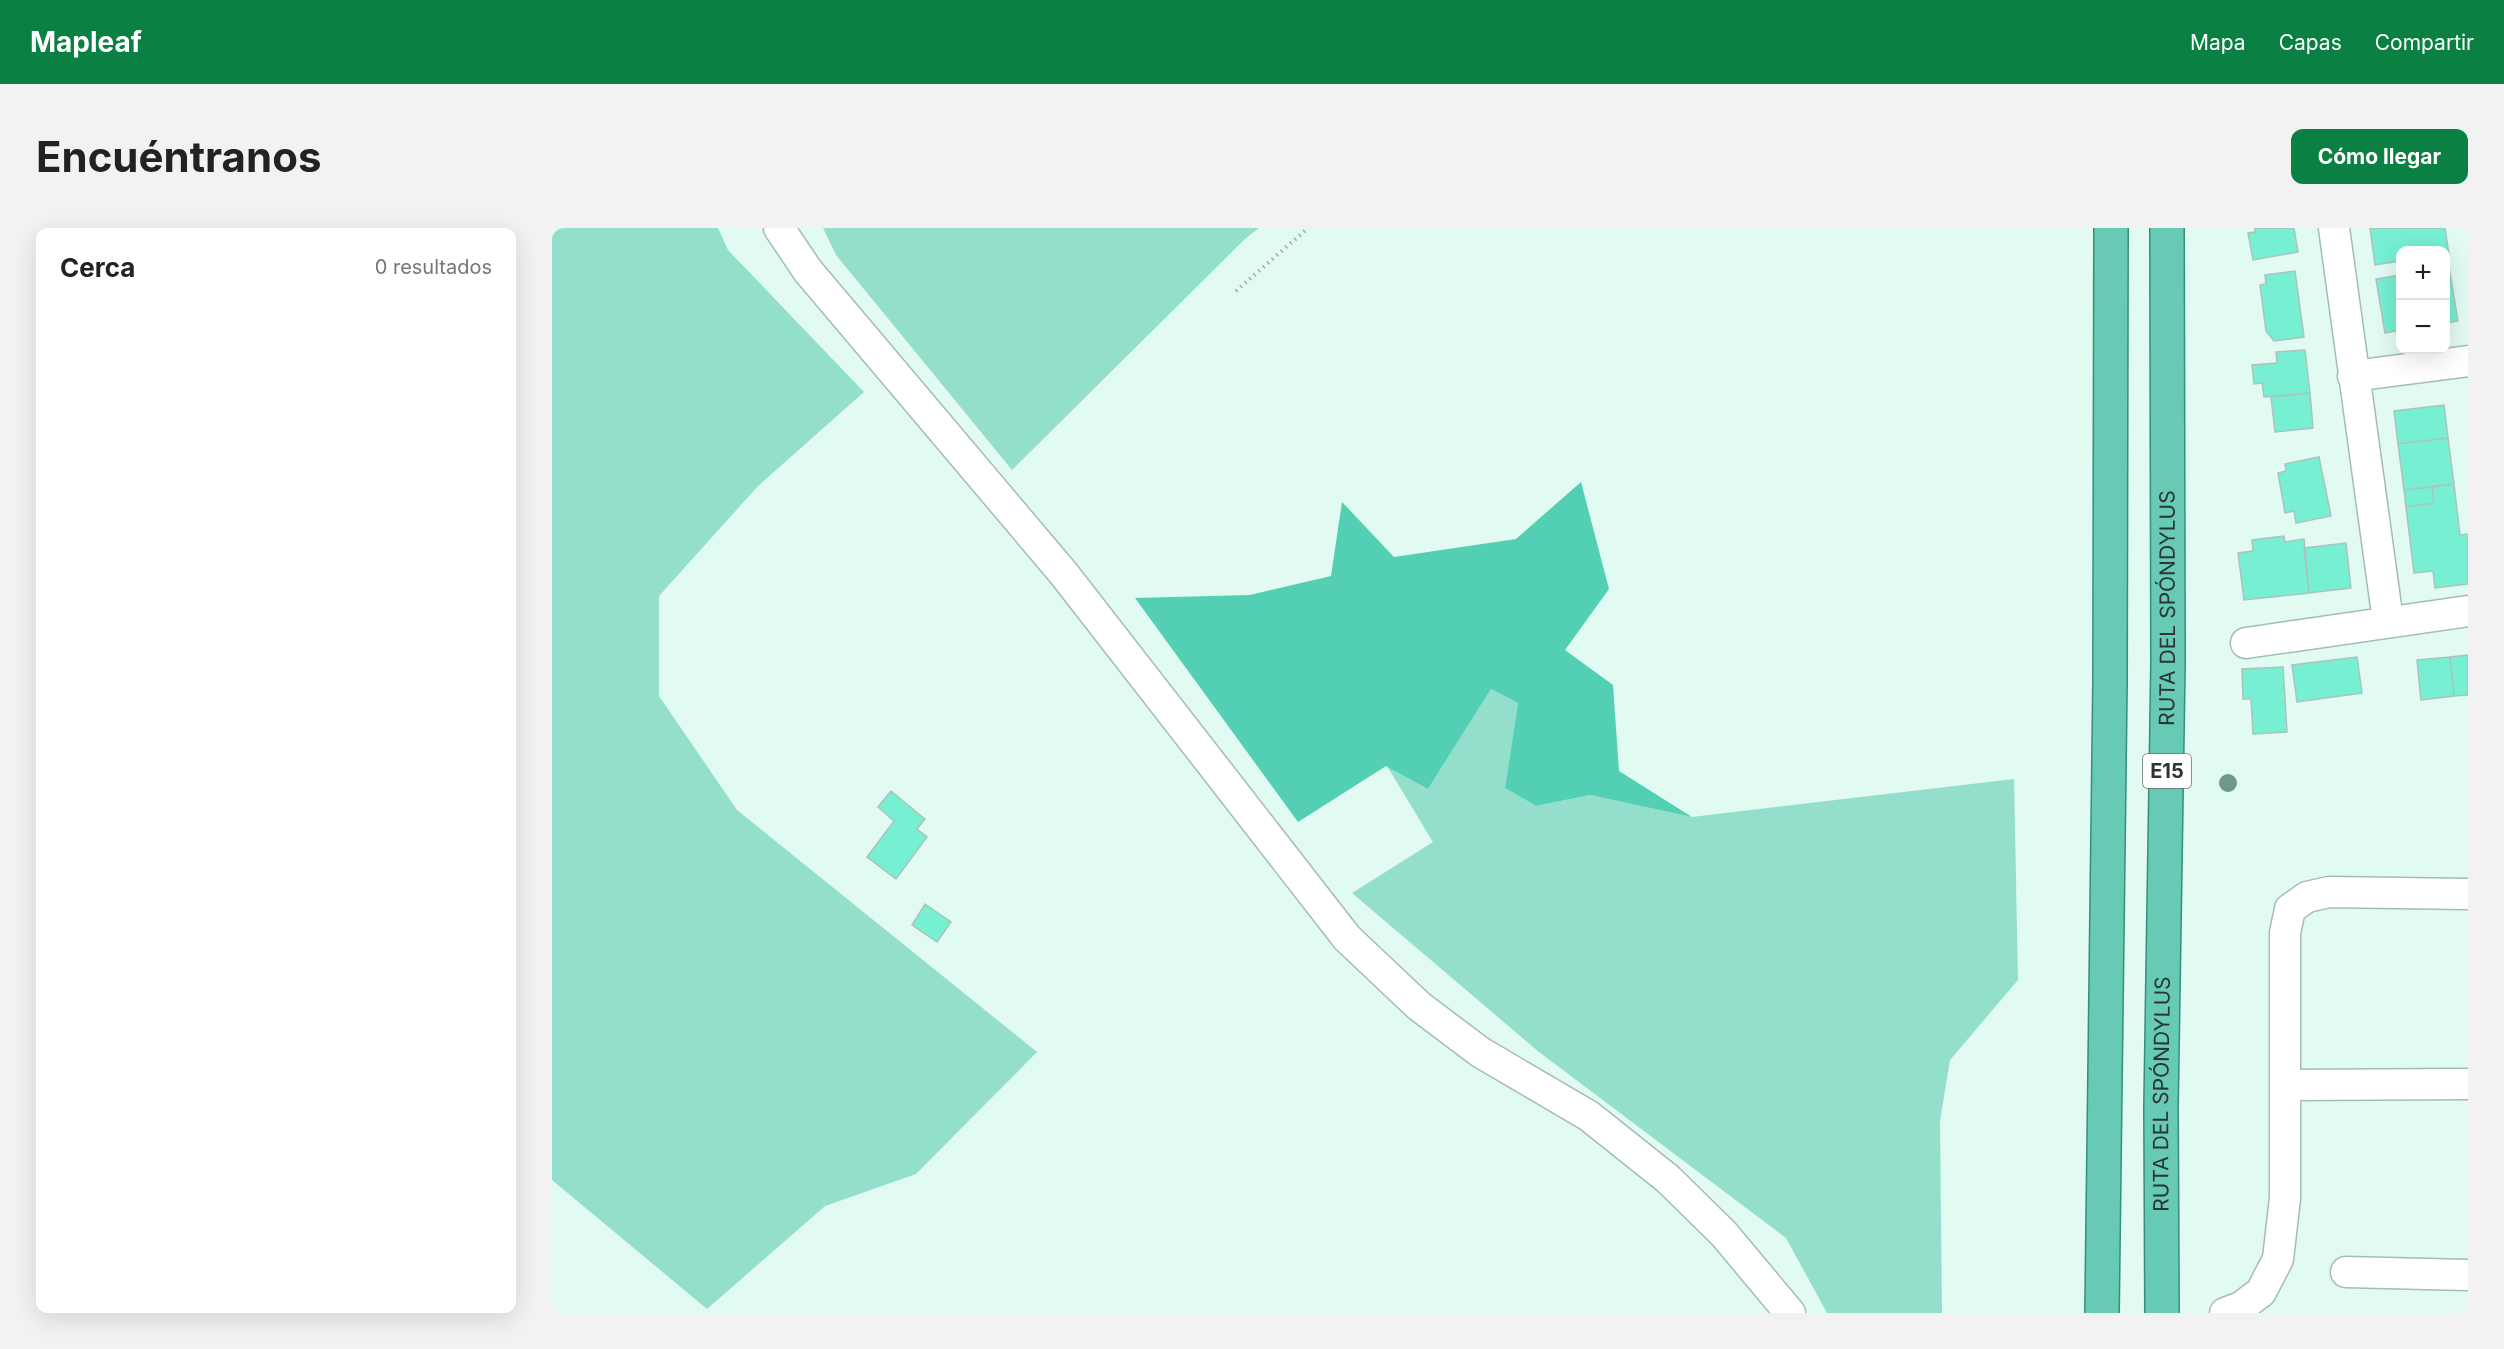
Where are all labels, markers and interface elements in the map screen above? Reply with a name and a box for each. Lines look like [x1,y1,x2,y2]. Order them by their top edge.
text: Mapleaf [30,25,142,59]
text: Mapa [2190,30,2246,55]
text: Capas [2279,30,2342,55]
text: Compartir [2375,30,2474,55]
button: Cómo llegar [2291,129,2468,184]
text: Encuéntranos [36,131,321,182]
map controls [2396,246,2450,354]
button: + [2396,246,2450,300]
text: Cerca [60,252,135,283]
text: 0 resultados [375,255,492,279]
button: − [2396,300,2450,354]
street label: RUTA DEL SPÓNDYLUS [2154,490,2180,726]
road number: E15 [2143,754,2191,788]
street label: RUTA DEL SPÓNDYLUS [2147,976,2175,1212]

